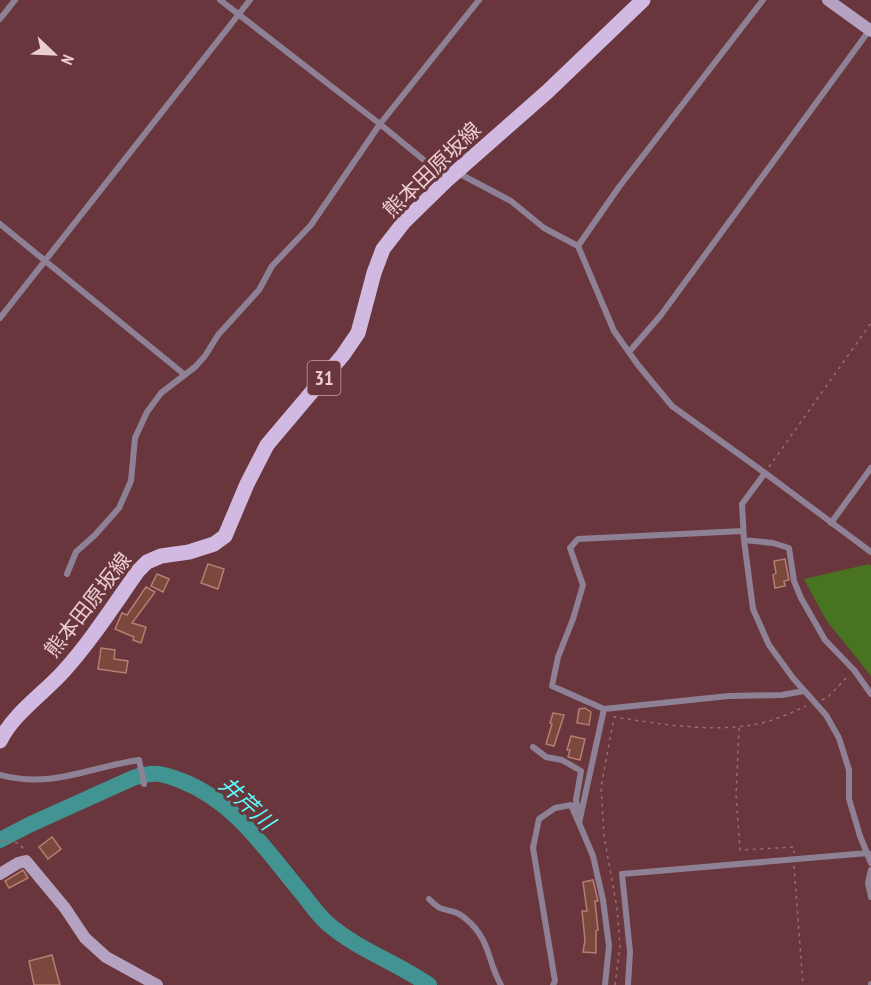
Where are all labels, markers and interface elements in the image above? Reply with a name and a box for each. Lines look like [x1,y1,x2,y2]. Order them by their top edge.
north arrow [24,24,84,84]
text: N [57,52,79,68]
street label: 熊本田原坂線 [377,116,486,223]
road number: 31 [308,361,340,395]
street label: 熊本田原坂線 [38,547,137,663]
water label: 井芹川 [213,770,282,837]

